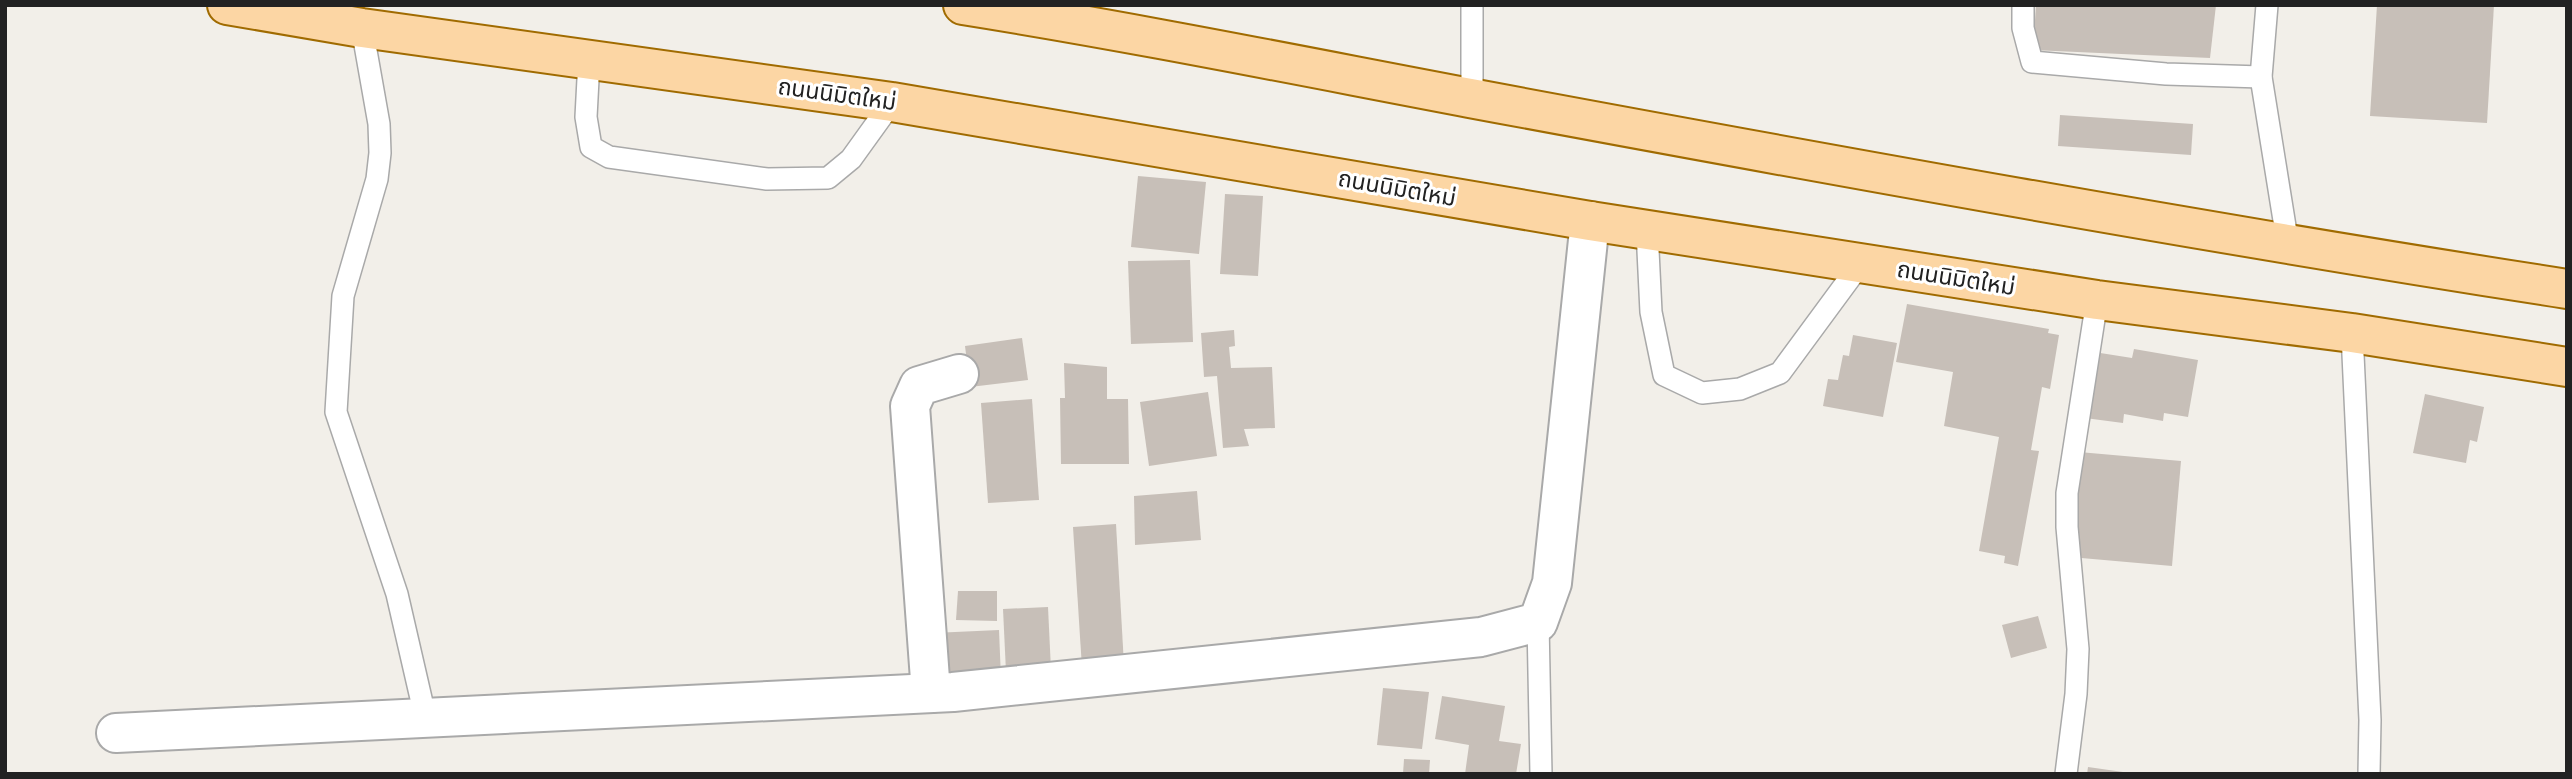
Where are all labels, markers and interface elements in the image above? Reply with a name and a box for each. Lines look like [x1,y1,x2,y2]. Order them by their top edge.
street label: ถนนนิมิตใหม่ [776,73,898,115]
street label: ถนนนิมิตใหม่ [1336,165,1458,211]
street label: ถนนนิมิตใหม่ [1895,256,2017,300]

